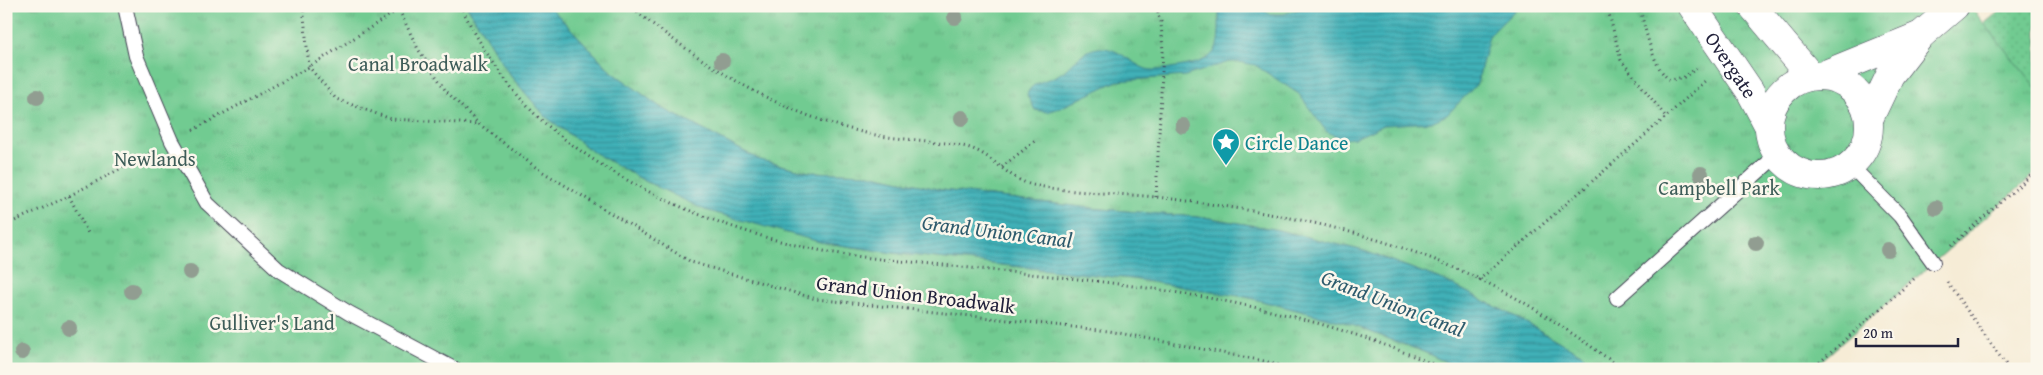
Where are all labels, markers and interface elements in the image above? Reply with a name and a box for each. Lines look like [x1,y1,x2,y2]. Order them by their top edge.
street label: Overgate [1699,25,1765,103]
park label: Canal Broadwalk [348,49,489,78]
place icon: Circle Dance [1211,127,1241,166]
place label: Circle Dance [1245,128,1348,157]
park label: Newlands [114,144,196,173]
park label: Campbell Park [1658,173,1781,202]
water label: Grand Union Canal [920,206,1074,256]
water label: Grand Union Canal [1317,261,1469,345]
street label: Grand Union Broadwalk [815,267,1018,321]
park label: Gulliver's Land [209,308,335,337]
scale bar [1856,315,1958,347]
text: 20 m [1863,322,1894,343]

